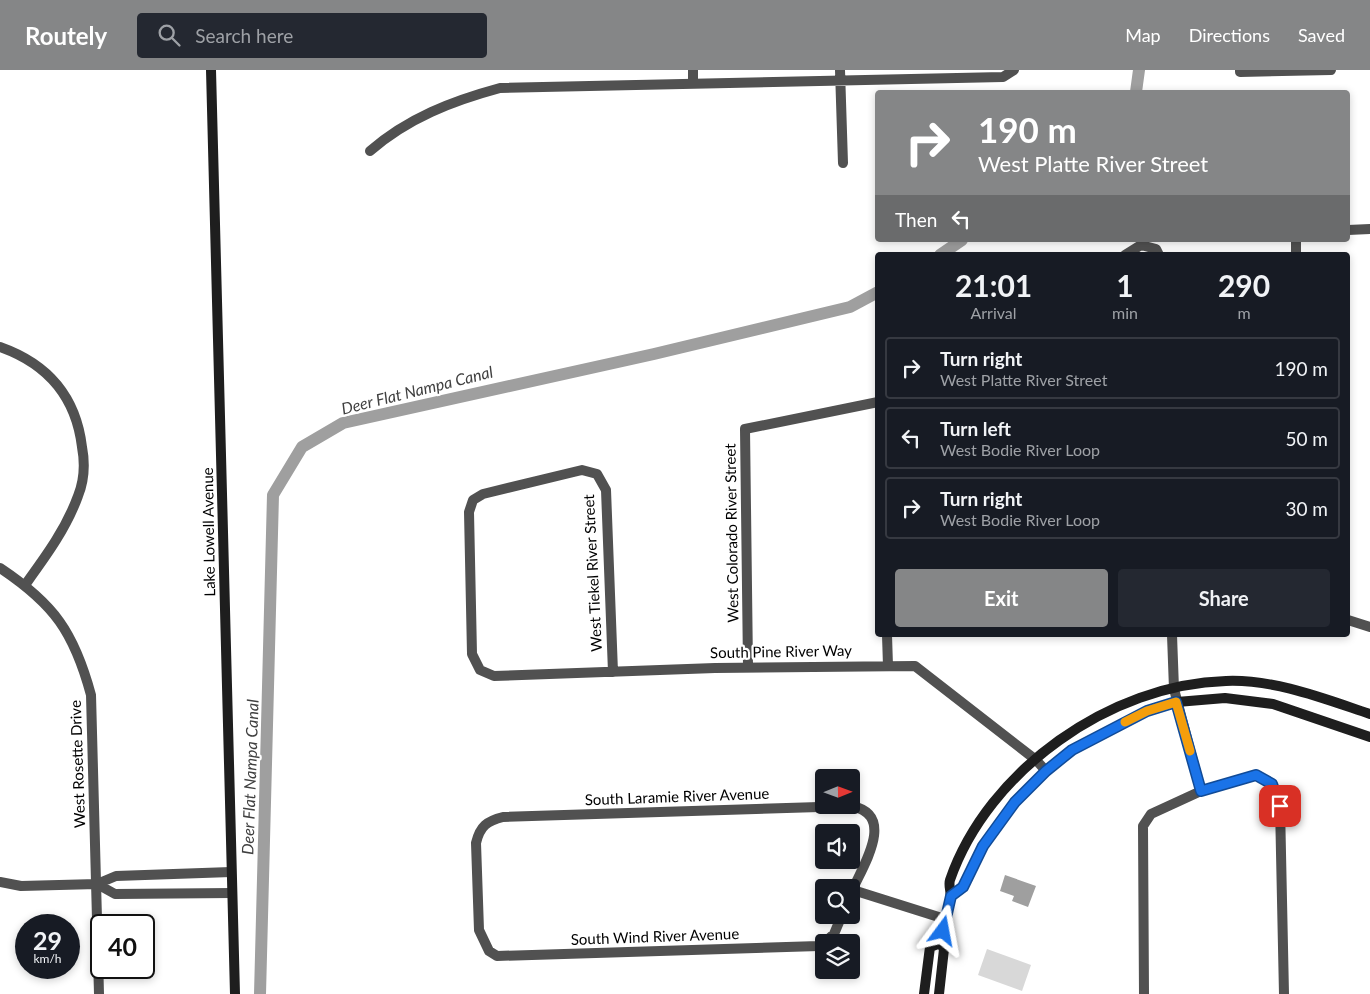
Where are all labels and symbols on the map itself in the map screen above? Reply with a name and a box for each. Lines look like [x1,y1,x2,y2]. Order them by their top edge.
water label: Deer Flat Nampa Canal [339,361,495,418]
street label: West Colorado River Street [720,443,742,623]
street label: Lake Lowell Avenue [198,467,218,597]
street label: West Tiekel River Street [579,493,605,652]
street label: South Pine River Way [710,641,852,661]
water label: Deer Flat Nampa Canal [237,699,262,855]
street label: West Rosette Drive [66,700,88,828]
north arrow [815,769,860,814]
street label: South Laramie River Avenue [584,784,770,808]
pin [1259,785,1301,827]
position arrow [916,904,968,956]
speed limit sign: 40 [90,914,155,979]
street label: South Wind River Avenue [570,924,740,948]

